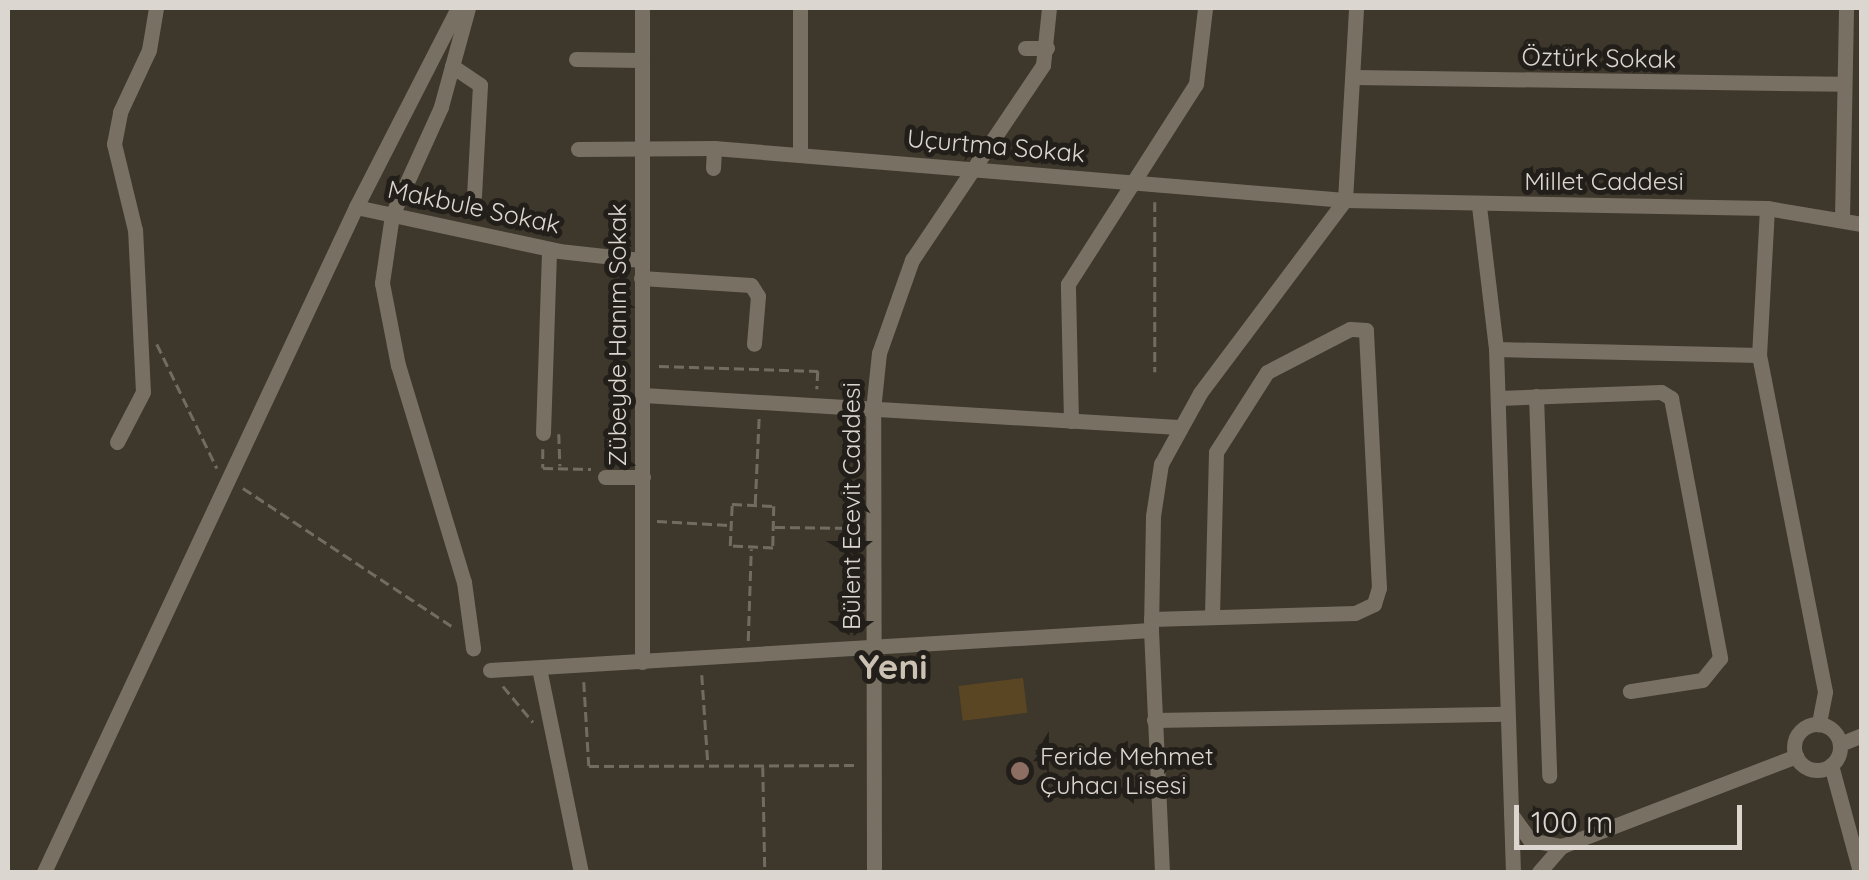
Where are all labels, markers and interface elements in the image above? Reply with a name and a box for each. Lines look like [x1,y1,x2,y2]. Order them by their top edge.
street label: Öztürk Sokak [1521,42,1677,74]
street label: Uçurtma Sokak [906,123,1086,169]
street label: Millet Caddesi [1524,166,1684,196]
street label: Makbule Sokak [385,174,563,240]
street label: Zübeyde Hanım Sokak [602,203,632,467]
street label: Bülent Ecevit Caddesi [836,382,866,630]
district label: Yeni [858,645,928,687]
place label: Feride Mehmet Çuhacı Lisesi [1040,742,1213,801]
marker: Feride Mehmet Çuhacı Lisesi [1009,760,1031,782]
scale bar [1519,785,1746,847]
text: 100 m [1531,803,1613,841]

